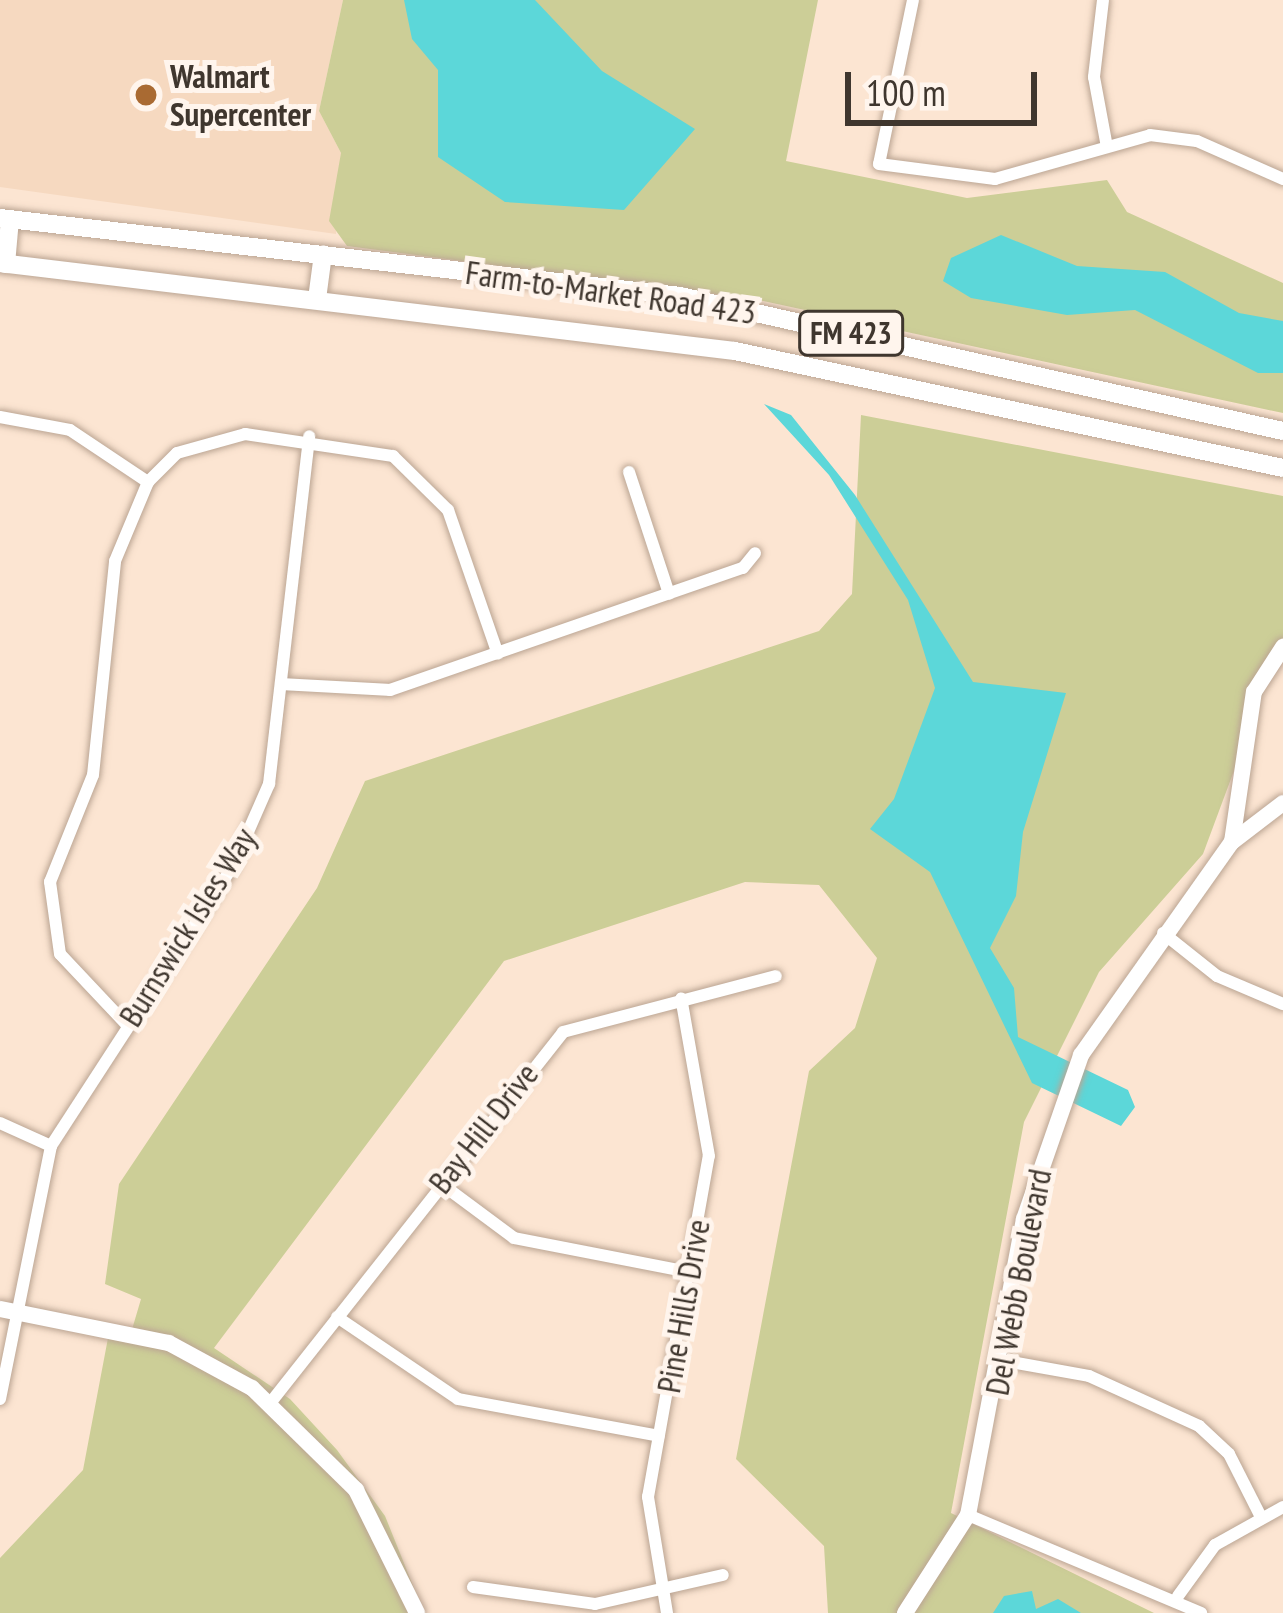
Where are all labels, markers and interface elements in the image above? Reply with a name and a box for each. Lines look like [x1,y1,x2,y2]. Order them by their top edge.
scale bar [851,48,1043,122]
place label: Walmart Supercenter [170,56,311,134]
text: 100 m [866,69,946,116]
marker: Walmart Supercenter [133,82,159,108]
street label: Farm-to-Market Road 423 [463,252,759,332]
road number: FM 423 [797,309,905,357]
street label: Burnswick Isles Way [110,820,264,1034]
street label: Bay Hill Drive [420,1055,546,1201]
street label: Del Webb Boulevard [977,1165,1059,1399]
street label: Pine Hills Drive [648,1216,718,1396]

